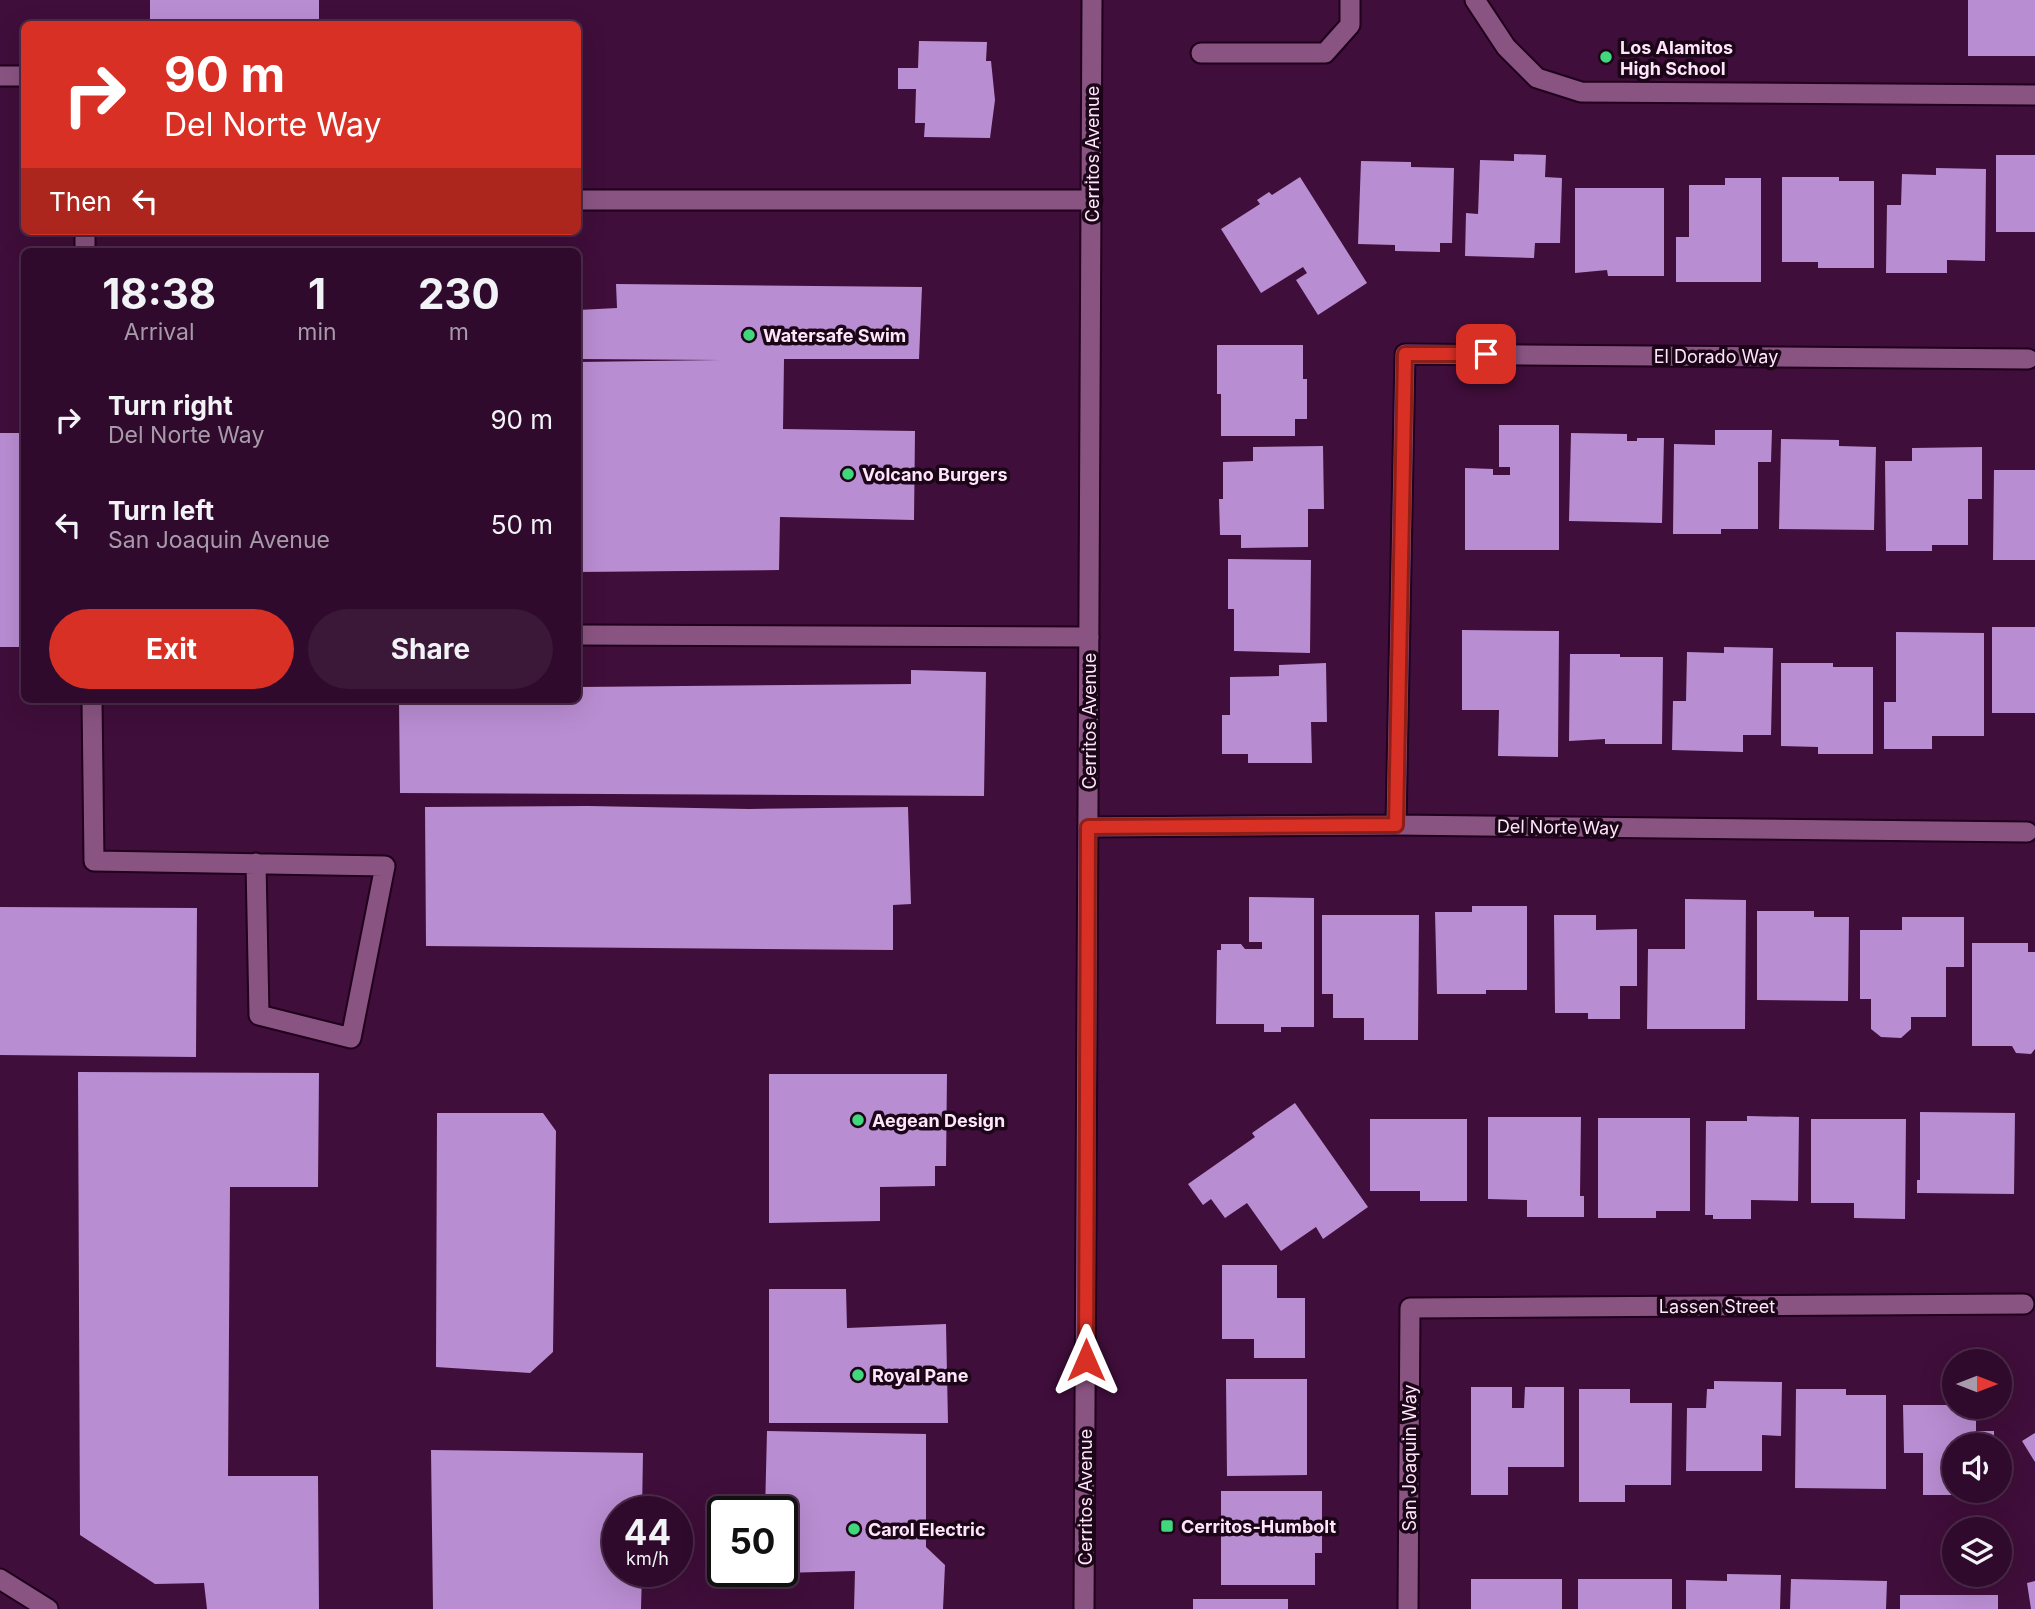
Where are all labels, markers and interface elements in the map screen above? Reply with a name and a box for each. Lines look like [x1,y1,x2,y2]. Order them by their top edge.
place label: Los Alamitos High School [1620,37,1733,79]
text: 90 m [164,45,285,104]
icon: right [49,49,140,140]
marker: Los Alamitos High School [1598,49,1614,65]
street label: Cerritos Avenue [1082,86,1103,222]
text: Del Norte Way [164,105,382,144]
icon: left [126,182,164,220]
text: Then [49,186,112,217]
text: 18:38 [102,268,216,319]
text: 1 [308,268,326,319]
text: 230 [418,268,500,319]
text: Arrival [124,318,195,346]
text: min [297,318,337,346]
text: m [449,318,469,346]
pin [1456,324,1516,384]
place label: Watersafe Swim [763,325,906,346]
marker: Watersafe Swim [741,327,757,343]
icon: arrive [1467,335,1505,373]
street label: El Dorado Way [1654,346,1778,367]
text: Turn right [108,390,233,421]
icon: right [49,401,87,439]
text: 90 m [490,404,553,435]
text: Del Norte Way [108,421,264,449]
place label: Volcano Burgers [862,464,1008,485]
marker: Volcano Burgers [840,466,856,482]
text: Turn left [108,495,214,526]
icon: left [49,506,87,544]
text: 50 m [491,509,553,540]
text: San Joaquin Avenue [108,526,330,554]
button: Exit [49,609,294,689]
button: Share [308,609,553,689]
street label: Cerritos Avenue [1079,653,1100,789]
street label: Del Norte Way [1497,815,1619,839]
place label: Aegean Design [872,1110,1005,1131]
marker: Aegean Design [850,1112,866,1128]
street label: Lassen Street [1659,1296,1775,1317]
position arrow [1049,1323,1123,1397]
north arrow [1942,1349,2012,1419]
map controls [1942,1349,2012,1587]
place label: Royal Pane [872,1365,969,1386]
marker: Royal Pane [850,1367,866,1383]
street label: San Joaquin Way [1399,1384,1420,1532]
street label: Cerritos Avenue [1075,1429,1096,1565]
button: sound [1942,1433,2012,1503]
speed limit sign: 50 [707,1496,798,1587]
text: 44 [624,1511,671,1553]
place label: Cerritos-Humbolt [1181,1516,1336,1537]
button: layers [1942,1517,2012,1587]
marker: Cerritos-Humbolt [1159,1518,1175,1534]
place label: Carol Electric [868,1519,985,1540]
marker: Carol Electric [846,1521,862,1537]
text: km/h [626,1548,669,1569]

